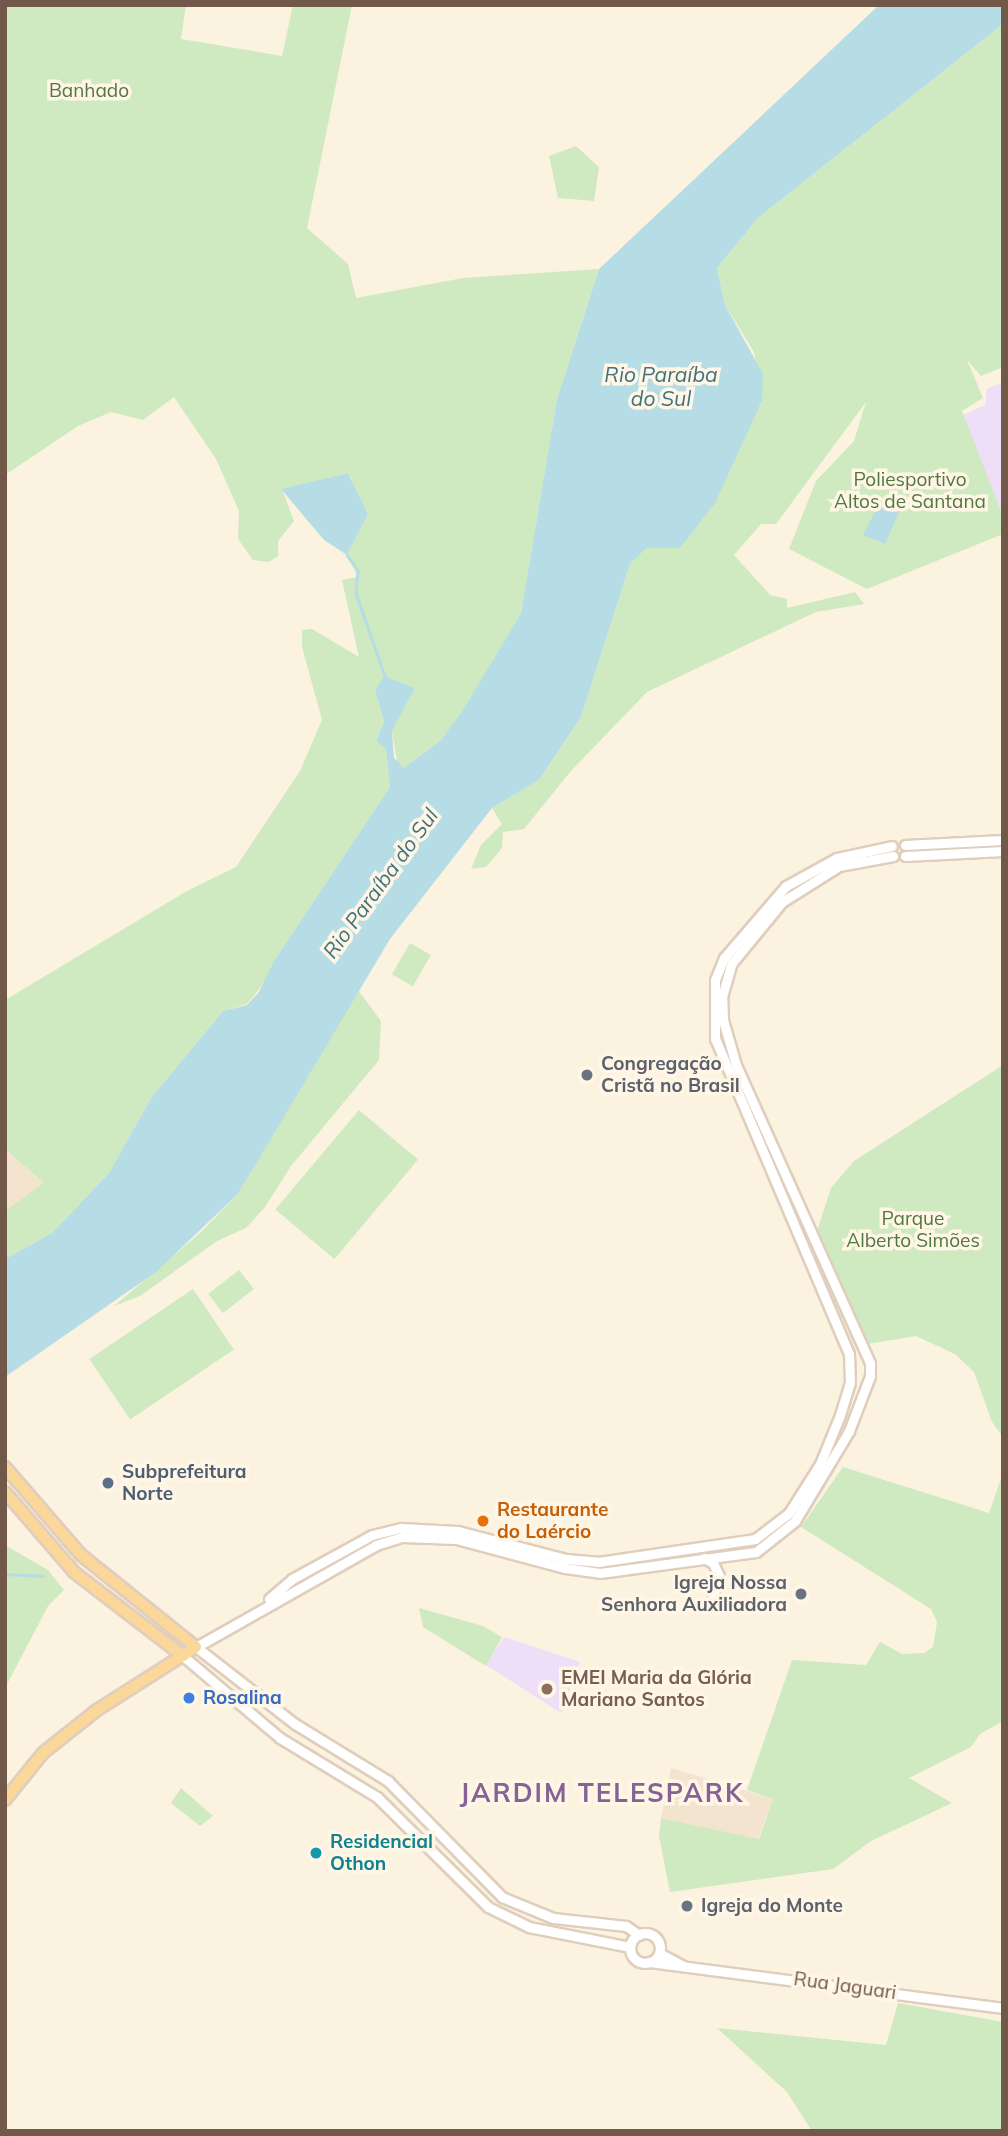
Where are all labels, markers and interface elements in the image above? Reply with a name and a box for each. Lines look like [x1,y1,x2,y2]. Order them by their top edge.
park label: Banhado [49,80,129,102]
water label: Rio Paraíba do Sul [604,361,718,411]
park label: Poliesportivo Altos de Santana [834,469,986,513]
water label: Rio Paraíba do Sul [317,803,443,963]
place label: Congregação Cristã no Brasil [601,1053,740,1097]
marker: Congregação Cristã no Brasil [579,1067,595,1083]
park label: Parque Alberto Simões [846,1208,980,1252]
place label: Subprefeitura Norte [122,1461,247,1505]
marker: Subprefeitura Norte [100,1475,116,1491]
place label: Restaurante do Laércio [497,1499,608,1543]
marker: Restaurante do Laércio [475,1513,491,1529]
place label: Igreja Nossa Senhora Auxiliadora [601,1572,787,1616]
marker: Igreja Nossa Senhora Auxiliadora [793,1586,809,1602]
place label: EMEI Maria da Glória Mariano Santos [561,1667,752,1711]
marker: EMEI Maria da Glória Mariano Santos [539,1681,555,1697]
place label: Rosalina [203,1687,282,1709]
marker: Rosalina [181,1690,197,1706]
district label: JARDIM TELESPARK [462,1777,742,1809]
place label: Residencial Othon [330,1831,433,1875]
marker: Residencial Othon [308,1845,324,1861]
place label: Igreja do Monte [701,1895,843,1917]
marker: Igreja do Monte [679,1898,695,1914]
street label: Rua Jaguari [792,1968,898,2004]

